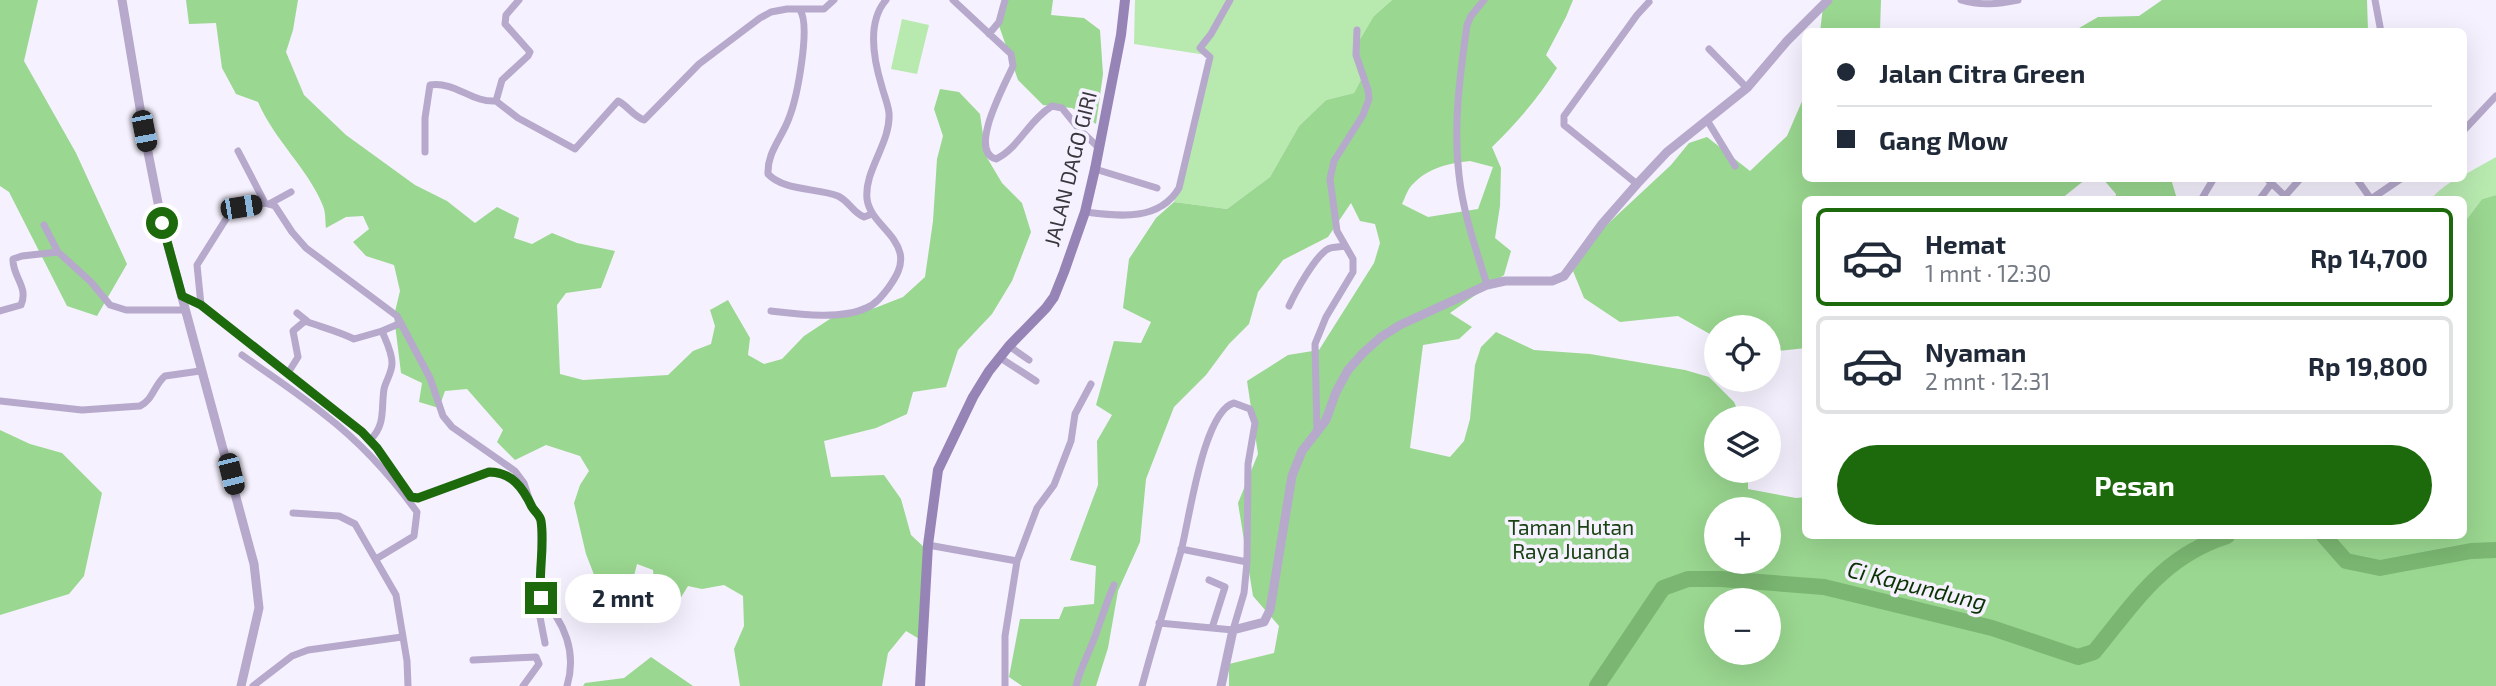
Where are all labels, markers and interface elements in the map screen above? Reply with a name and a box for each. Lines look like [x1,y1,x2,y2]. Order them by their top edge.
text: Jalan Citra Green [1879,57,2085,88]
street label: JALAN DAGO GIRI [1038,88,1101,249]
car [130,108,159,154]
text: Gang Mow [1879,124,2008,155]
car [219,193,264,221]
route start [146,207,178,239]
icon: car [1841,226,1904,289]
text: Hemat [1925,228,2006,259]
text: Rp 14,700 [2310,242,2428,273]
text: 1 mnt · 12:30 [1925,259,2051,287]
map controls [1704,315,1781,665]
button: locate [1704,315,1781,392]
icon: car [1841,334,1904,397]
text: Nyaman [1925,336,2026,367]
text: Rp 19,800 [2308,350,2428,381]
text: 2 mnt · 12:31 [1925,367,2050,395]
button: layers [1704,406,1781,483]
button: Pesan [1837,445,2432,525]
car [216,451,247,497]
button: + [1704,497,1781,574]
park label: Taman Hutan Raya Juanda [1508,514,1634,563]
water label: Ci Kapundung [1845,554,1990,616]
callout: 2 mnt [566,574,681,622]
route end [525,582,557,614]
text: 2 mnt [592,584,654,612]
button: − [1704,588,1781,665]

